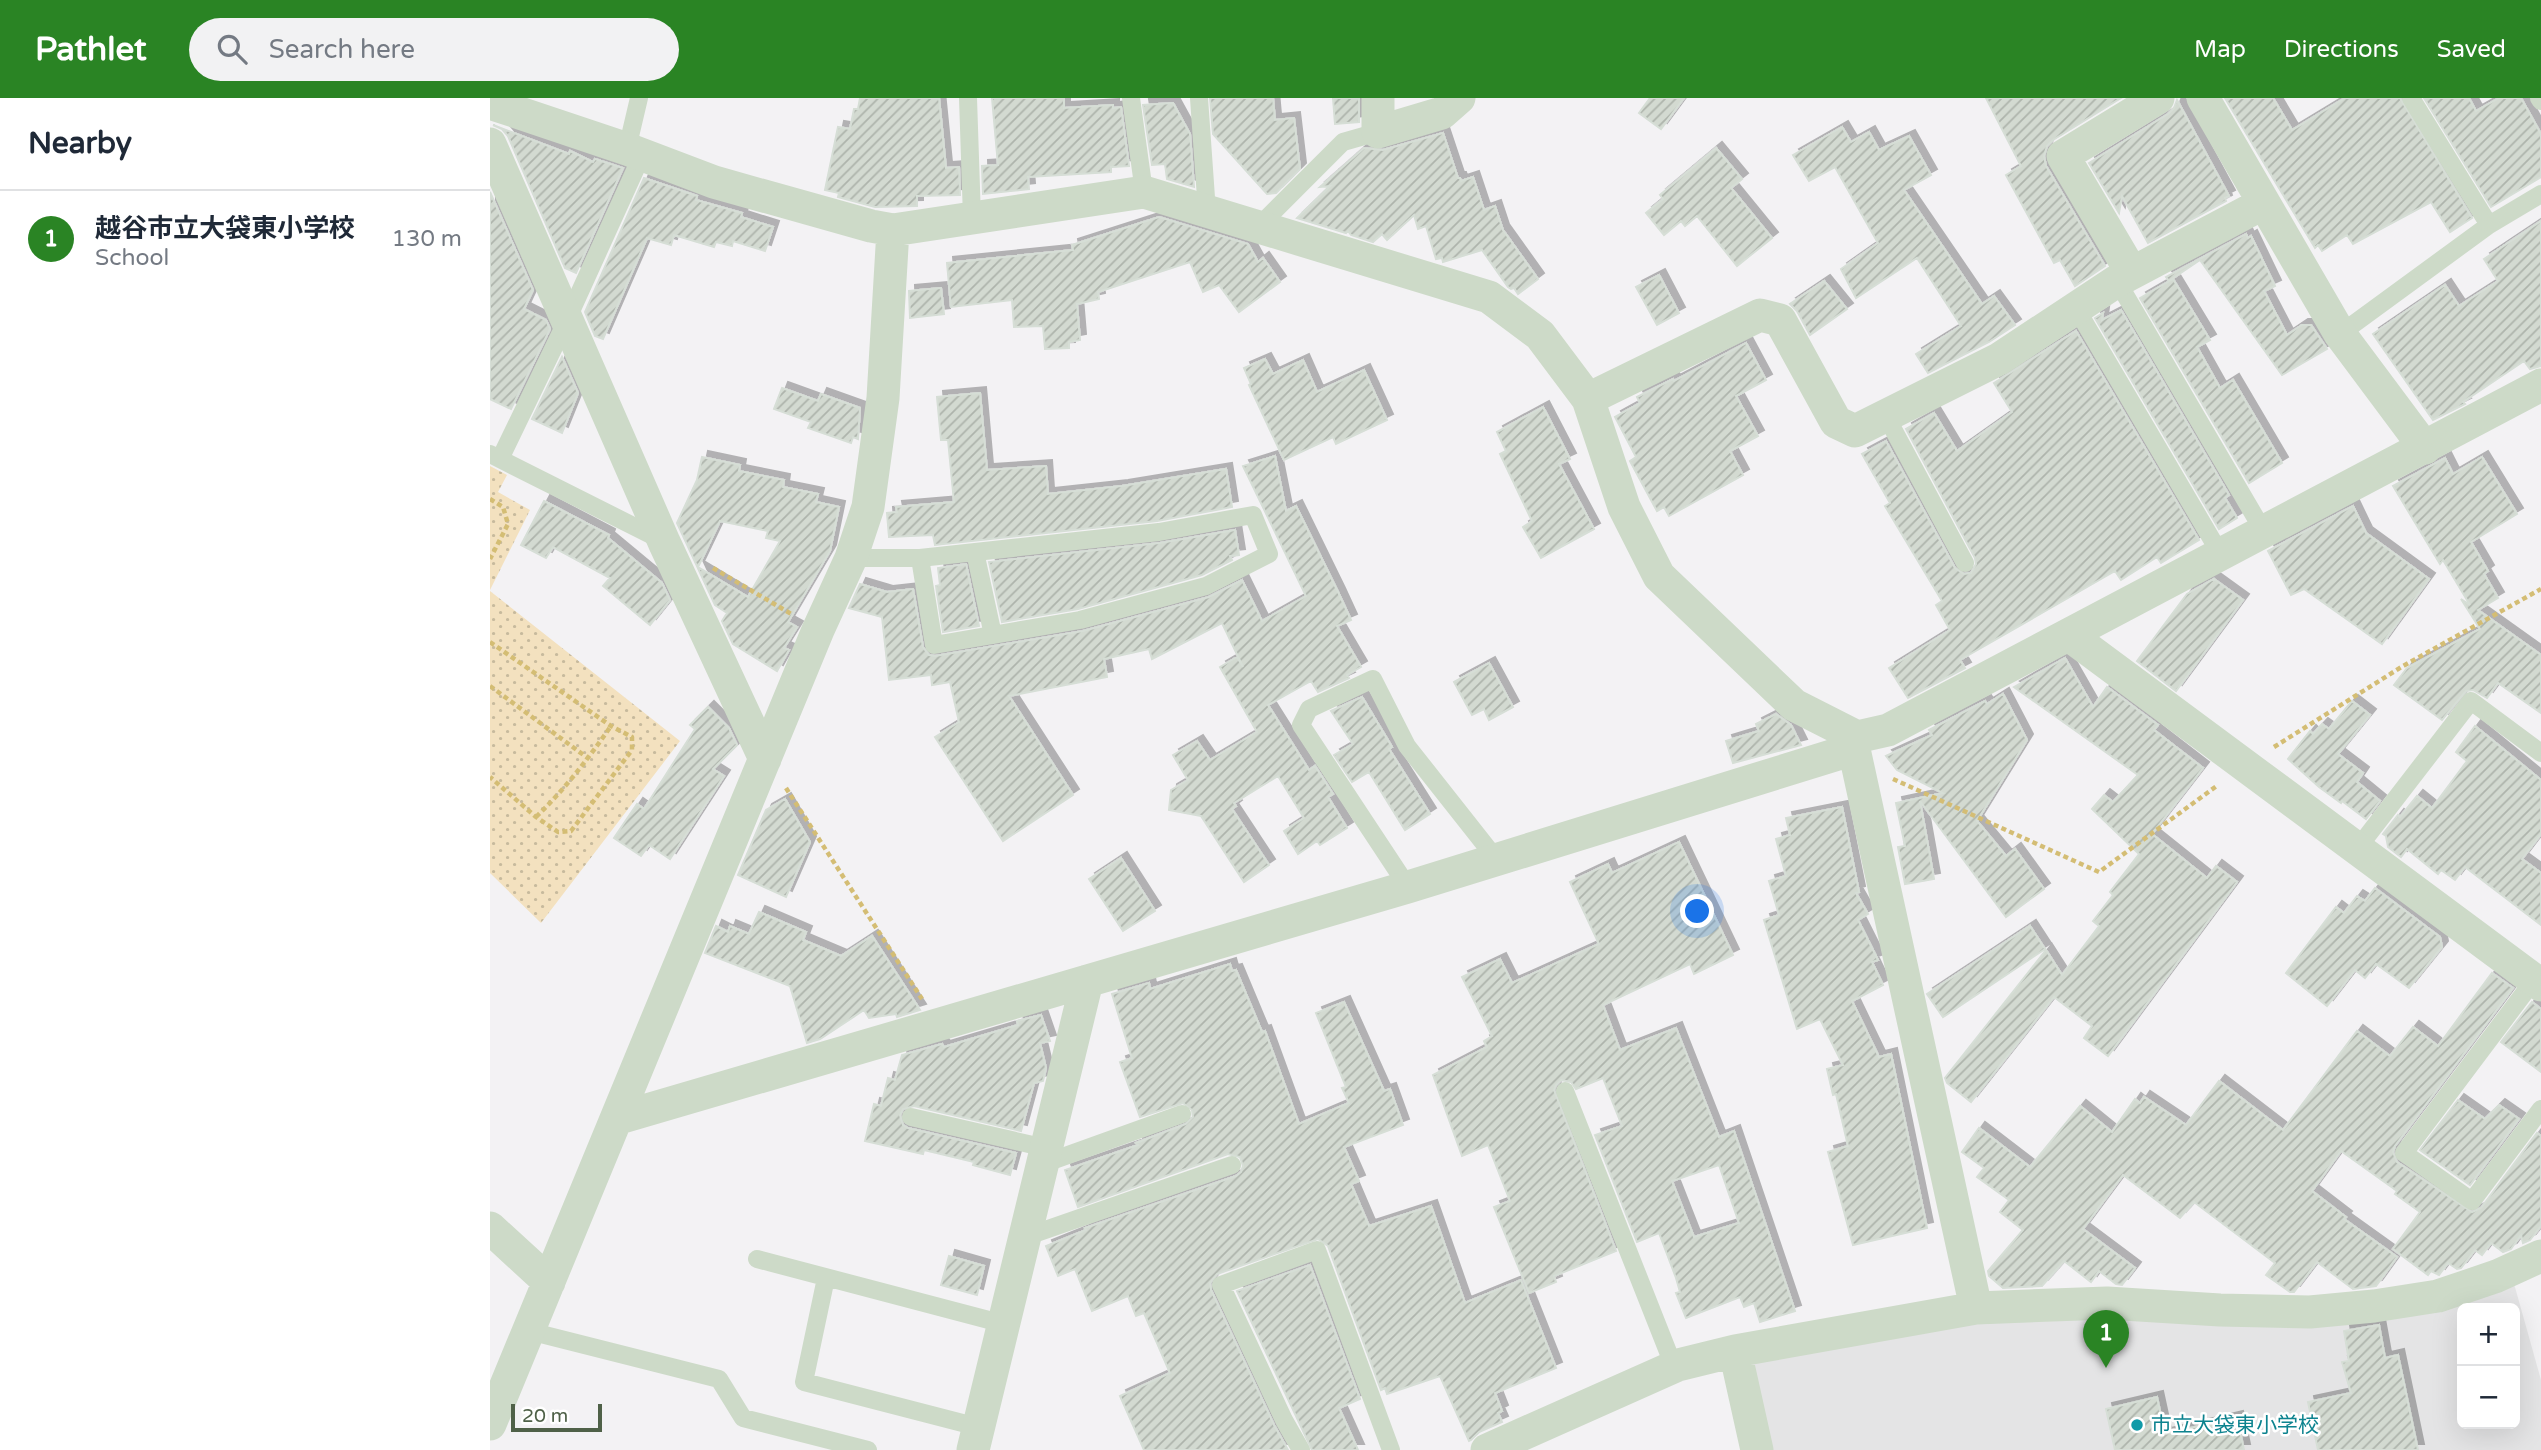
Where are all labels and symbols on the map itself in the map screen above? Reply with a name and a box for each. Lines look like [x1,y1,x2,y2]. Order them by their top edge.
your location [1680,894,1714,928]
pin: 1 [2083,1310,2129,1368]
scale bar [511,1401,602,1433]
place label: 市立大袋東小学校 [2151,1413,2319,1438]
marker: 市立大袋東小学校 [2129,1417,2145,1433]

